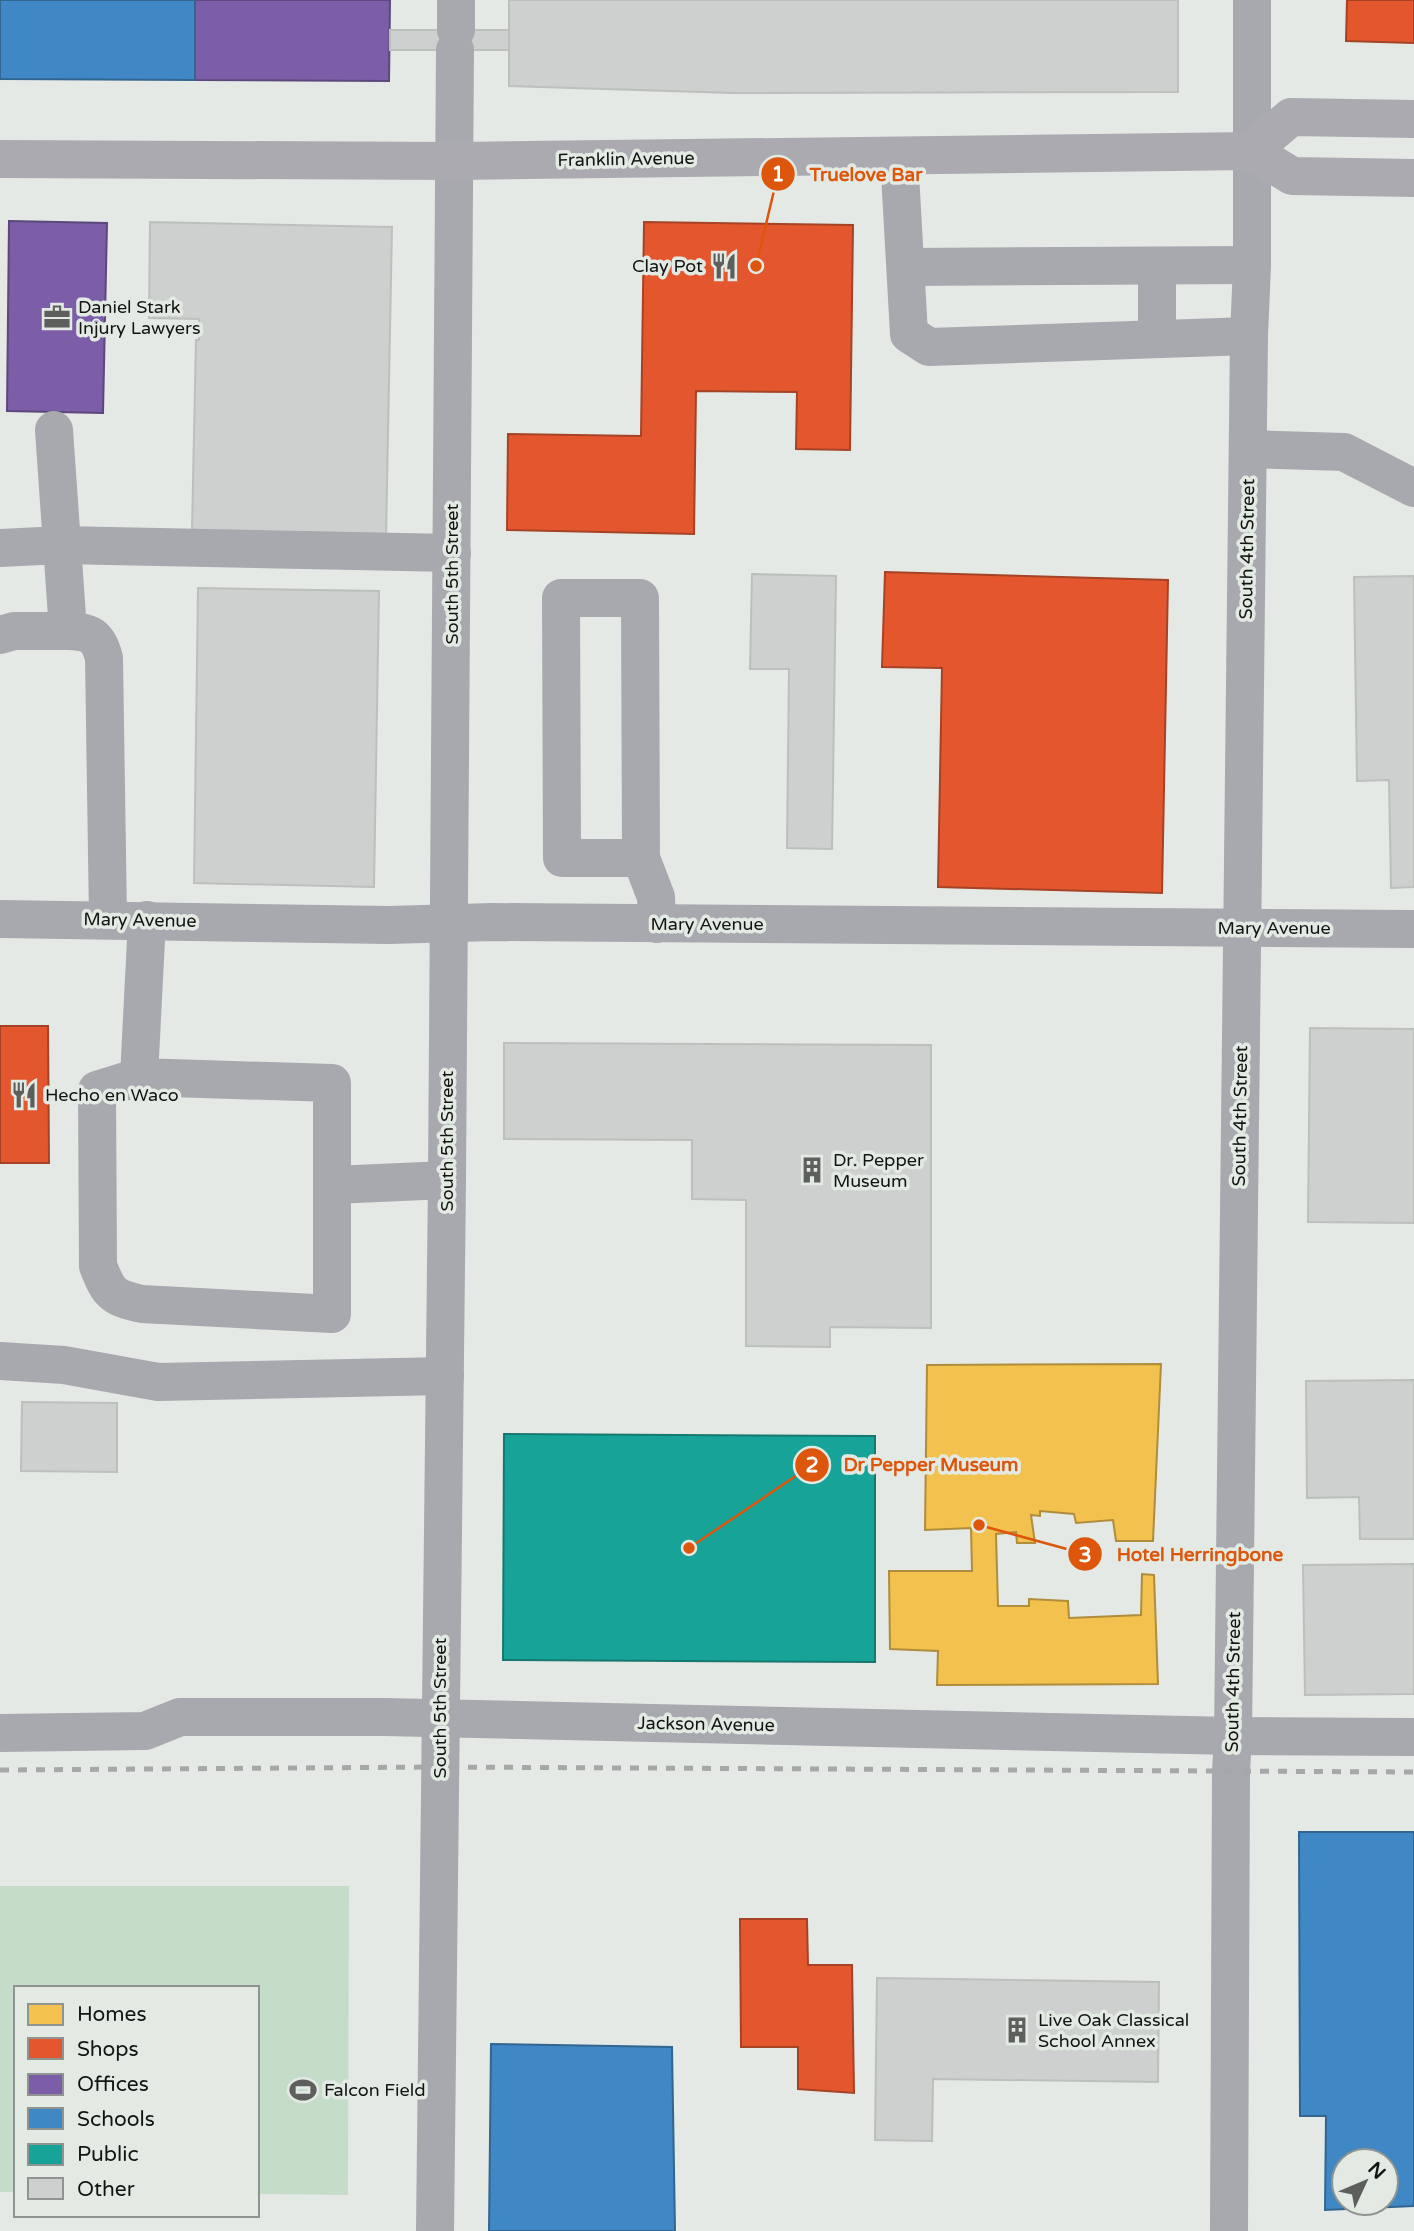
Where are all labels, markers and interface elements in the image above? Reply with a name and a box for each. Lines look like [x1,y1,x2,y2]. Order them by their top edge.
street label: Franklin Avenue [557,147,695,171]
callout: Truelove Bar [760,154,936,194]
text: 1 [771,162,785,187]
text: Truelove Bar [809,164,923,186]
restaurant icon: Clay Pot [709,251,739,281]
place label: Clay Pot [632,255,703,277]
place label: Daniel Stark Injury Lawyers [78,296,201,339]
office icon: Daniel Stark Injury Lawyers [42,302,72,332]
street label: South 4th Street [1235,478,1259,620]
street label: South 5th Street [441,503,463,644]
street label: Mary Avenue [83,908,197,932]
street label: Mary Avenue [650,913,764,935]
street label: Mary Avenue [1217,917,1331,939]
street label: South 4th Street [1228,1045,1252,1187]
street label: South 5th Street [436,1070,458,1211]
restaurant icon: Hecho en Waco [9,1080,39,1110]
place label: Hecho en Waco [45,1084,179,1106]
place label: Dr. Pepper Museum [833,1149,924,1192]
building icon: Dr. Pepper Museum [797,1155,827,1185]
callout: Dr Pepper Museum [795,1445,1033,1485]
text: 2 [805,1453,819,1478]
text: Dr Pepper Museum [843,1454,1019,1477]
callout: Hotel Herringbone [1067,1534,1297,1574]
text: 3 [1078,1543,1092,1568]
text: Hotel Herringbone [1117,1544,1284,1567]
street label: South 4th Street [1221,1611,1245,1753]
street label: South 5th Street [429,1637,451,1778]
street label: Jackson Avenue [637,1712,775,1736]
legend [14,1986,259,2217]
text: Homes [77,2002,147,2027]
place label: Live Oak Classical School Annex [1038,2009,1189,2052]
building icon: Live Oak Classical School Annex [1002,2015,1032,2045]
text: Shops [77,2037,139,2062]
text: Offices [77,2072,149,2097]
sports icon: Falcon Field [288,2075,318,2105]
place label: Falcon Field [324,2079,426,2101]
text: Schools [77,2107,155,2132]
text: Public [77,2142,139,2167]
north arrow [1330,2147,1400,2217]
text: N [1363,2158,1390,2184]
text: Other [77,2177,135,2202]

